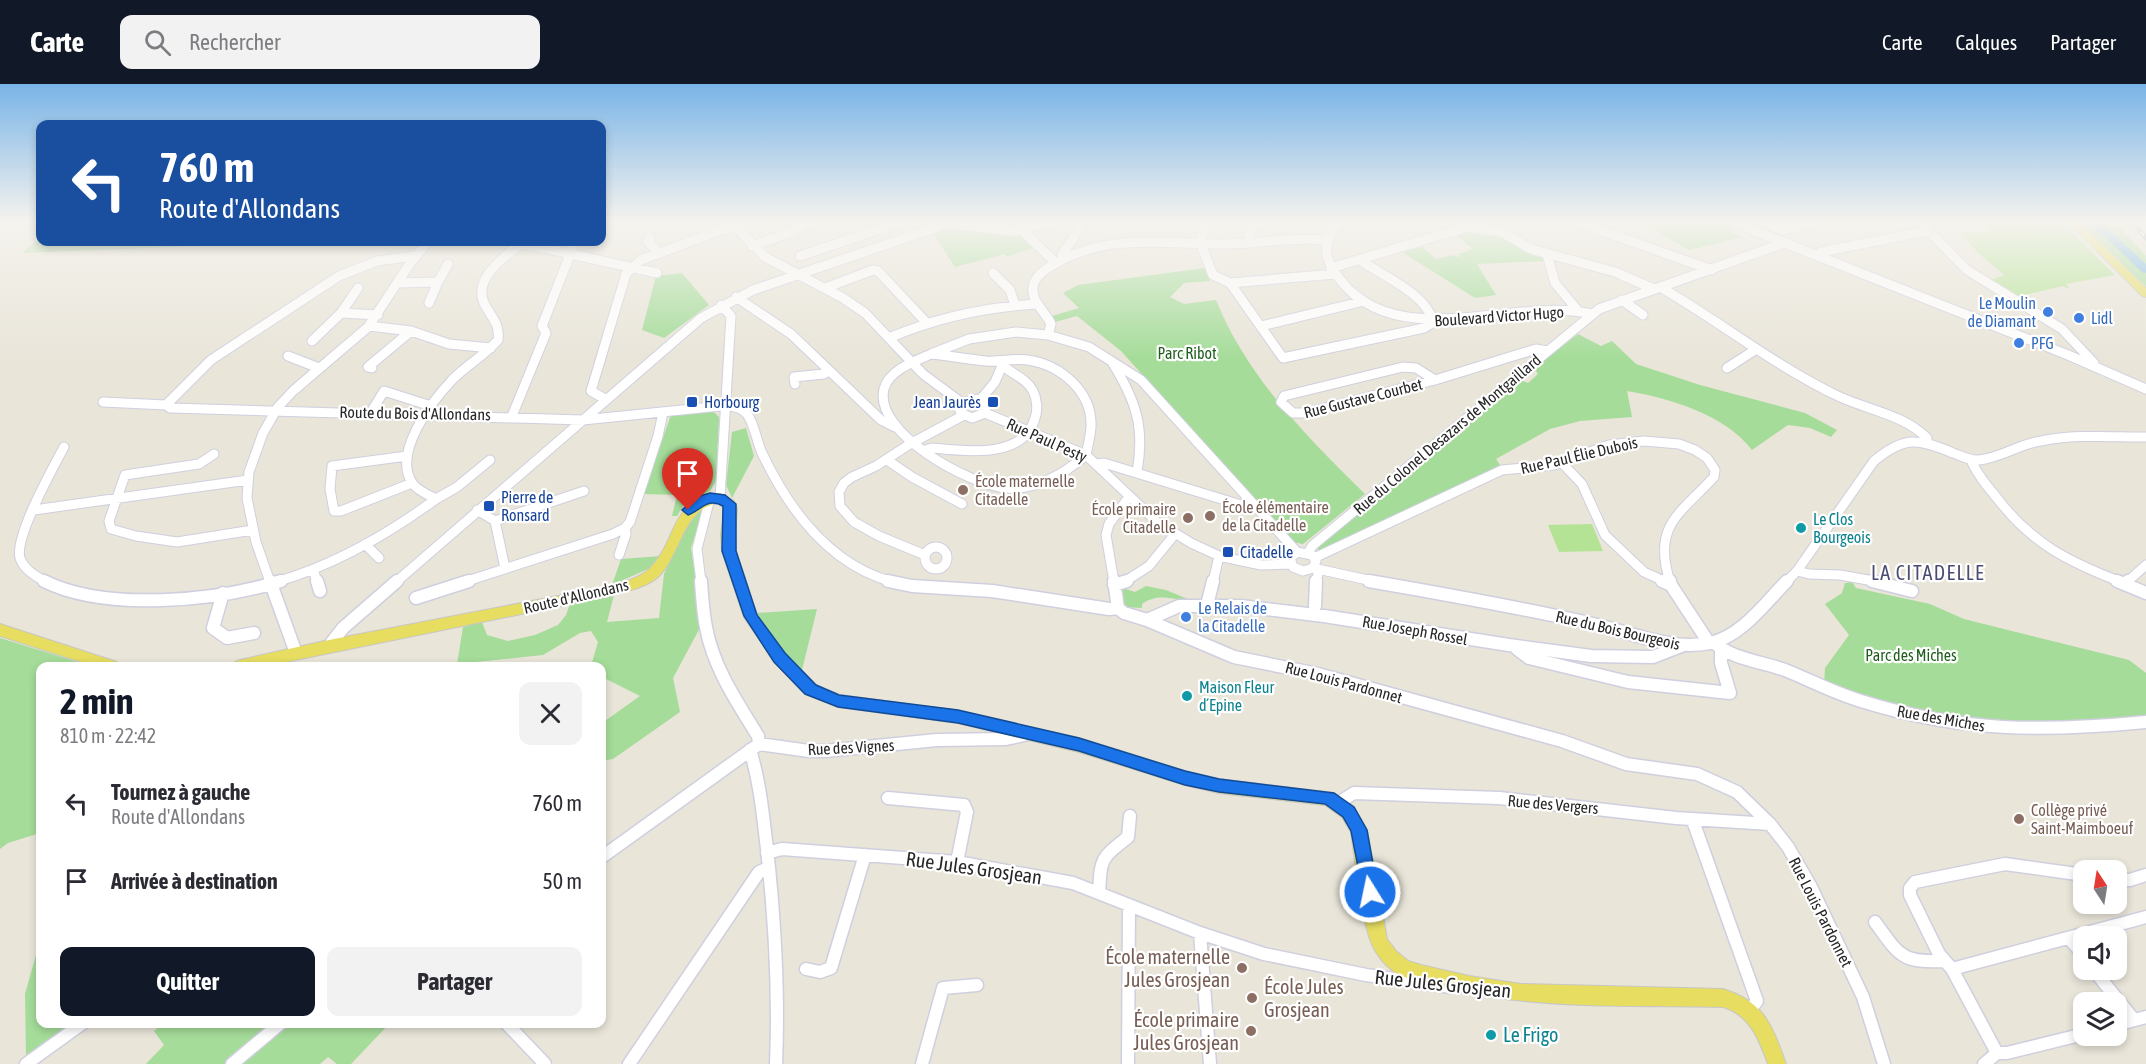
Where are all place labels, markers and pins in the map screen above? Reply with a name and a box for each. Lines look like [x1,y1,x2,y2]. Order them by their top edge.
place label: Le Moulin de Diamant [1968,294,2036,330]
marker: Le Moulin de Diamant [2041,305,2055,319]
place label: Lidl [2091,309,2113,327]
marker: Lidl [2072,311,2086,325]
place label: PFG [2031,334,2054,352]
marker: PFG [2012,336,2026,350]
place label: Horbourg [704,393,760,412]
place label: Jean Jaurès [913,393,981,411]
marker: Horbourg [685,395,699,409]
marker: Jean Jaurès [986,395,1000,409]
pin [662,448,713,510]
place label: École maternelle Citadelle [975,472,1075,508]
marker: École maternelle Citadelle [956,483,970,497]
place label: Pierre de Ronsard [501,488,553,524]
place label: École élémentaire de la Citadelle [1222,498,1329,534]
marker: Pierre de Ronsard [482,499,496,513]
place label: École primaire Citadelle [1092,500,1176,536]
marker: École élémentaire de la Citadelle [1203,509,1217,523]
place label: Le Clos Bourgeois [1813,510,1871,547]
marker: École primaire Citadelle [1181,511,1195,525]
marker: Le Clos Bourgeois [1794,521,1808,535]
place label: Citadelle [1240,543,1293,561]
marker: Citadelle [1221,545,1235,559]
place label: Le Relais de la Citadelle [1198,599,1267,635]
marker: Le Relais de la Citadelle [1179,610,1193,624]
place label: Maison Fleur d´Epine [1199,678,1274,715]
marker: Maison Fleur d´Epine [1180,689,1194,703]
place label: Collège privé Saint-Maimboeuf [2031,801,2134,837]
marker: Collège privé Saint-Maimboeuf [2012,812,2026,826]
place label: École maternelle Jules Grosjean [1105,945,1230,991]
marker: École maternelle Jules Grosjean [1235,961,1249,975]
place label: École Jules Grosjean [1264,975,1344,1021]
marker: École Jules Grosjean [1245,991,1259,1005]
place label: École primaire Jules Grosjean [1133,1008,1239,1054]
place label: Le Frigo [1503,1023,1558,1046]
marker: École primaire Jules Grosjean [1244,1024,1258,1038]
marker: Le Frigo [1484,1028,1498,1042]

